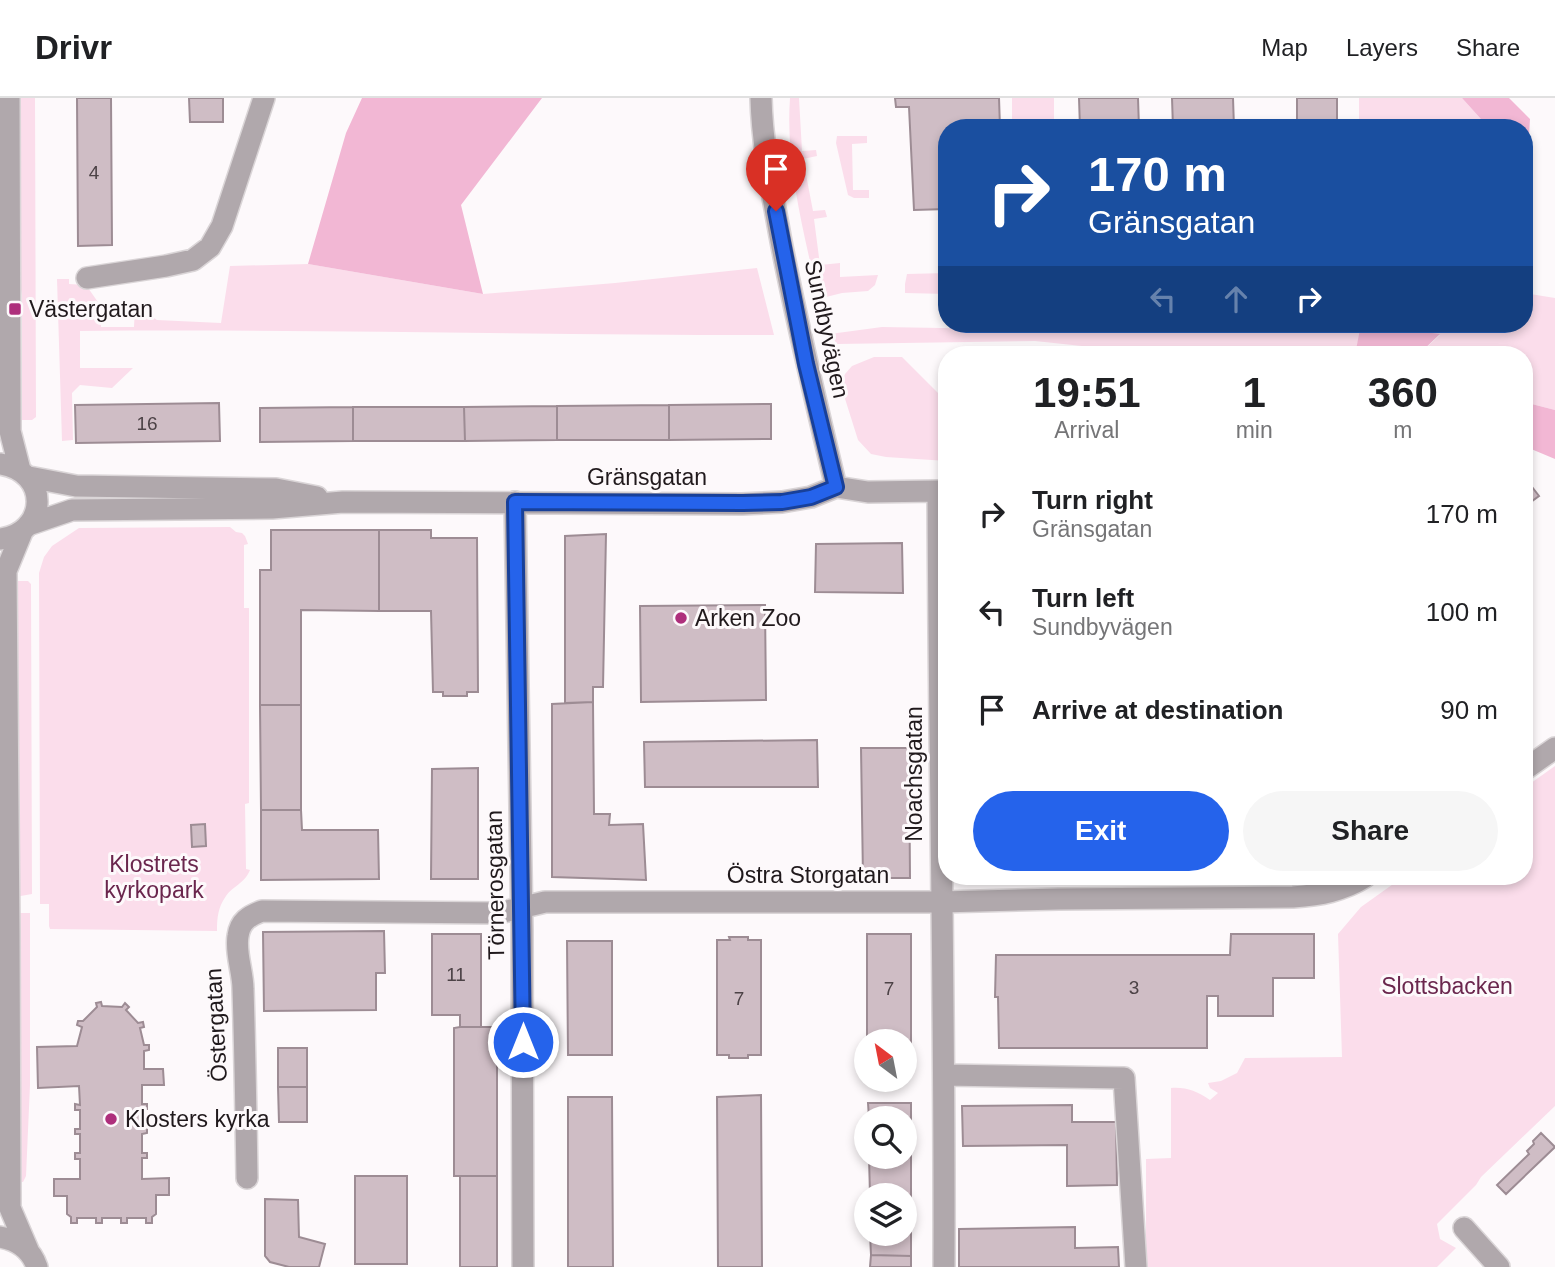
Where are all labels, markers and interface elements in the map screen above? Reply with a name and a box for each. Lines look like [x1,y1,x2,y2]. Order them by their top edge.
text: Drivr [35,29,112,66]
text: Map [1261,34,1308,61]
text: Layers [1346,34,1418,61]
text: Share [1456,34,1520,61]
pin [746,139,806,211]
icon: right [973,147,1064,238]
text: 170 m [1088,147,1227,201]
icon: arrive [757,150,795,188]
house number: 4 [89,162,100,183]
text: Gränsgatan [1088,204,1255,240]
street label: Sundbyvägen [800,257,854,401]
icon: left [1144,280,1182,318]
icon: ahead [1217,280,1255,318]
icon: right [1290,280,1328,318]
place label: Västergatan [29,296,153,322]
marker: Västergatan [7,301,23,317]
text: 19:51 [1033,369,1141,416]
text: 1 [1242,369,1266,416]
text: 360 [1368,369,1438,416]
house number: 16 [136,413,158,434]
text: Arrival [1054,417,1119,443]
text: min [1236,417,1273,443]
text: m [1393,417,1412,443]
street label: Gränsgatan [587,464,707,490]
text: Turn right [1032,485,1153,515]
icon: right [973,495,1011,533]
text: 170 m [1426,499,1498,529]
text: Gränsgatan [1032,516,1152,542]
text: Turn left [1032,583,1134,613]
icon: left [973,593,1011,631]
text: 100 m [1426,597,1498,627]
place label: Arken Zoo [695,605,801,631]
marker: Arken Zoo [673,610,689,626]
text: Sundbyvägen [1032,614,1173,640]
icon: arrive [973,691,1011,729]
text: Arrive at destination [1032,695,1283,725]
text: 90 m [1440,695,1498,725]
street label: Noachsgatan [901,706,927,842]
button: Exit [973,791,1229,871]
button: Share [1243,791,1498,871]
street label: Törnerosgatan [481,810,509,960]
park label: Klostrets kyrkopark [104,851,204,903]
street label: Östra Storgatan [727,862,889,888]
house number: 11 [446,964,466,985]
street label: Östergatan [200,967,232,1083]
park label: Slottsbacken [1381,973,1513,999]
house number: 3 [1129,977,1139,998]
house number: 7 [884,978,894,999]
house number: 7 [734,988,744,1009]
position arrow [486,1005,560,1079]
north arrow [854,1029,917,1092]
map controls [854,1029,917,1246]
place label: Klosters kyrka [125,1106,270,1132]
button: search [854,1106,917,1169]
marker: Klosters kyrka [103,1111,119,1127]
button: layers [854,1183,917,1246]

